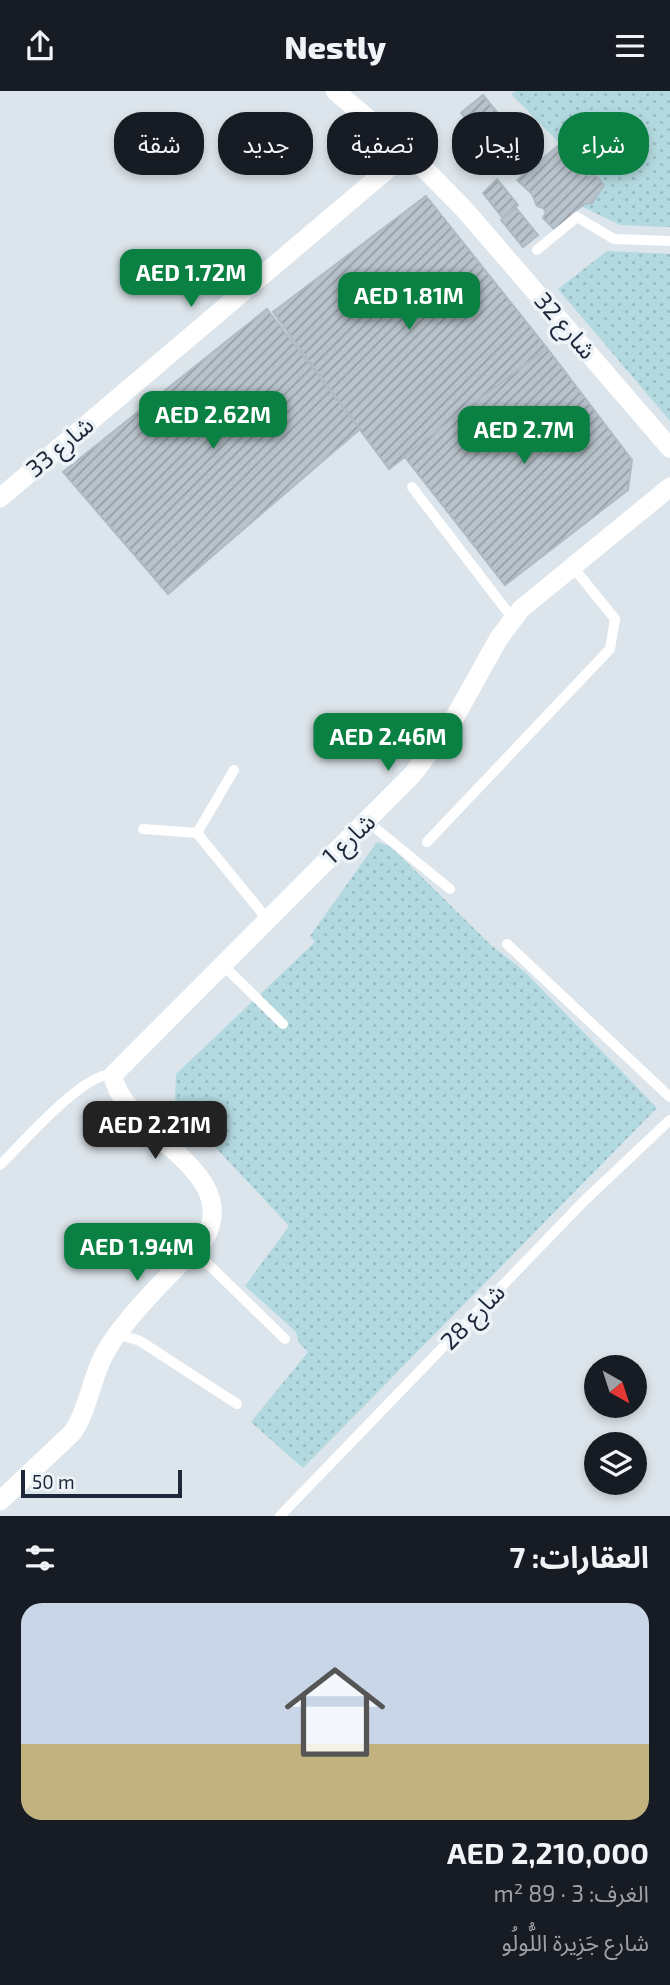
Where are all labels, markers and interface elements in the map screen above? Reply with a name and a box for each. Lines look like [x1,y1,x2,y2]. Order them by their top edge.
icon: share [21,27,59,65]
text: Nestly [284,27,386,65]
icon: menu [611,27,649,65]
chip: شقة [114,112,204,175]
chip: جديد [218,112,313,175]
chip: تصفية [327,112,438,175]
chip: إيجار [452,112,544,175]
chip: شراء [558,112,649,175]
pin: AED 1.72M [111,249,271,309]
text: AED 1.72M [136,258,246,286]
pin: AED 1.81M [329,273,489,332]
text: AED 1.81M [354,281,464,309]
street label: شارع 32 [526,286,603,367]
pin: AED 2.62M [133,391,293,451]
text: AED 2.62M [155,400,271,428]
pin: AED 2.7M [452,407,596,466]
street label: شارع 33 [20,409,101,485]
text: AED 2.7M [474,415,574,443]
pin: AED 2.46M [308,713,468,773]
text: AED 2.46M [329,722,447,750]
street label: شارع 1 [316,806,383,872]
pin: AED 2.21M [75,1101,235,1161]
text: AED 2.21M [99,1110,211,1138]
pin: AED 1.94M [57,1223,217,1283]
text: AED 1.94M [80,1232,194,1260]
street label: شارع 28 [434,1277,513,1358]
north arrow [584,1355,648,1417]
map controls [584,1355,647,1495]
button: layers [584,1432,647,1495]
scale bar [21,1467,182,1499]
text: 50 m [32,1470,75,1493]
text: العقارات: 7 [509,1538,649,1574]
icon: filters [21,1539,59,1577]
icon: home [272,1649,398,1775]
text: AED 2,210,000 [447,1834,649,1870]
text: الغرف: 3 · 89 m² [494,1879,649,1907]
text: شارع جَزِيرة اللُّولُو [502,1928,649,1956]

